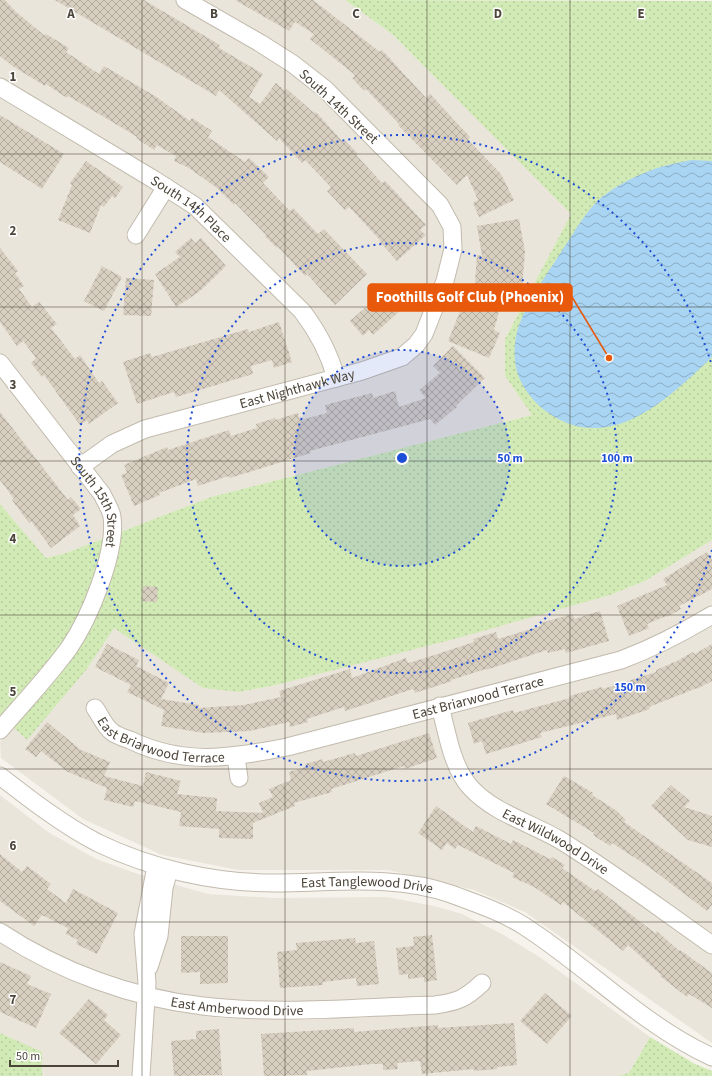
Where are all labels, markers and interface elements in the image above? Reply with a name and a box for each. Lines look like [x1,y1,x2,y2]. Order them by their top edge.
text: A [66,5,75,23]
text: B [210,5,218,23]
text: C [352,5,360,23]
text: D [494,5,502,23]
text: E [637,5,645,23]
street label: South 14th Street [294,65,383,149]
text: 1 [10,68,17,86]
street label: South 14th Place [146,171,235,247]
text: 2 [10,222,17,240]
callout: Foothills Golf Club (Phoenix) [368,284,572,311]
text: Foothills Golf Club (Phoenix) [376,287,564,308]
street label: East Nighthawk Way [237,364,357,414]
text: 3 [10,376,17,394]
text: 50 m [497,450,523,467]
text: 100 m [601,450,633,467]
centre of rings [395,451,409,465]
street label: South 15th Street [65,452,122,549]
text: 4 [10,530,17,548]
street label: East Briarwood Terrace [410,672,546,725]
text: 150 m [614,679,646,696]
text: 5 [10,683,17,701]
street label: East Briarwood Terrace [92,713,225,768]
street label: East Wildwood Drive [498,804,612,880]
text: 6 [10,837,17,855]
street label: East Tanglewood Drive [300,872,435,899]
text: 7 [10,991,17,1009]
street label: East Amberwood Drive [169,992,304,1021]
scale bar [10,1042,118,1068]
text: 50 m [16,1048,40,1065]

